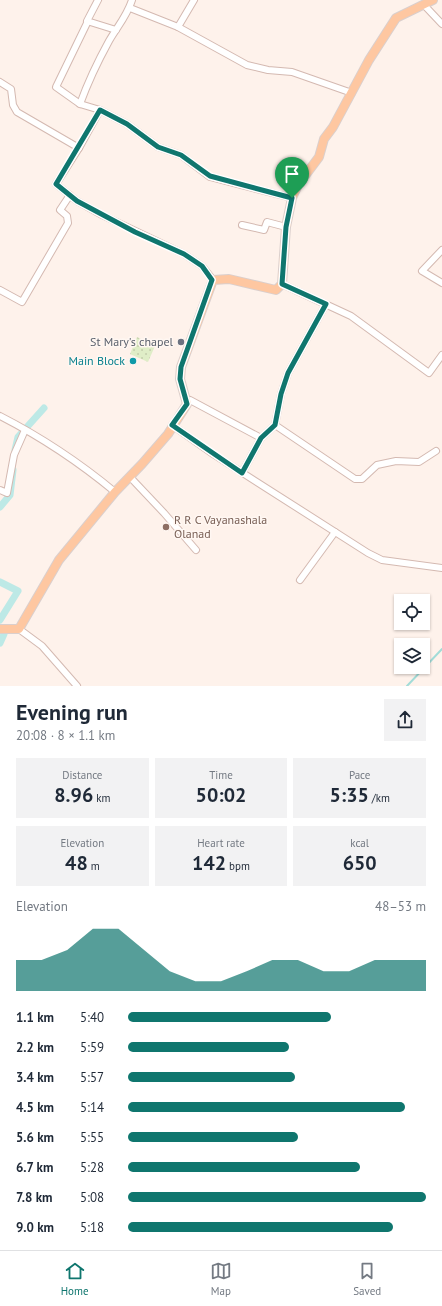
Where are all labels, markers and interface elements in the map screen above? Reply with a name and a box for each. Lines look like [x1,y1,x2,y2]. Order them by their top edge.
pin [275,157,309,198]
icon: arrive [281,163,303,185]
place label: St Mary's chapel [90,334,173,349]
marker: St Mary's chapel [176,337,186,347]
place label: Main Block [68,353,125,368]
marker: Main Block [128,356,138,366]
place label: R R C Vayanashala Olanad [174,512,267,541]
marker: R R C Vayanashala Olanad [161,522,171,532]
map controls [394,594,430,674]
button: locate [394,594,430,630]
button: layers [394,638,430,674]
text: Evening run [16,698,128,726]
button: share [384,699,426,741]
text: 20:08 · 8 × 1.1 km [16,727,115,744]
text: Distance [62,768,102,782]
text: Time [209,768,233,782]
text: Pace [349,768,370,782]
text: 8.96 [54,782,93,808]
text: 50:02 [196,782,246,808]
text: 5:35 [329,782,369,808]
text: km [93,791,110,805]
text: /km [369,791,390,805]
text: Elevation [60,836,104,850]
text: Heart rate [197,836,245,850]
text: kcal [350,836,369,850]
text: 48 [65,850,88,876]
text: 142 [192,850,226,876]
text: 650 [343,850,377,876]
text: m [88,859,100,873]
text: bpm [226,859,250,873]
text: Elevation [16,898,68,915]
text: 48–53 m [375,898,426,915]
text: 1.1 km [16,1009,54,1026]
text: 5:40 [80,1009,104,1026]
text: 2.2 km [16,1039,54,1056]
text: 5:59 [80,1039,104,1056]
text: 3.4 km [16,1069,54,1086]
text: 5:57 [80,1069,104,1086]
text: 4.5 km [16,1099,54,1116]
text: 5:14 [80,1099,104,1116]
text: 5.6 km [16,1129,54,1146]
text: 5:55 [80,1129,104,1146]
text: 6.7 km [16,1159,53,1176]
text: 5:28 [80,1159,104,1176]
text: 7.8 km [16,1189,53,1206]
text: 5:08 [80,1189,104,1206]
text: 9.0 km [16,1219,54,1236]
text: 5:18 [80,1219,104,1236]
tab: Home [61,1260,89,1298]
tab: Map [210,1260,232,1298]
tab: Saved [353,1260,381,1298]

